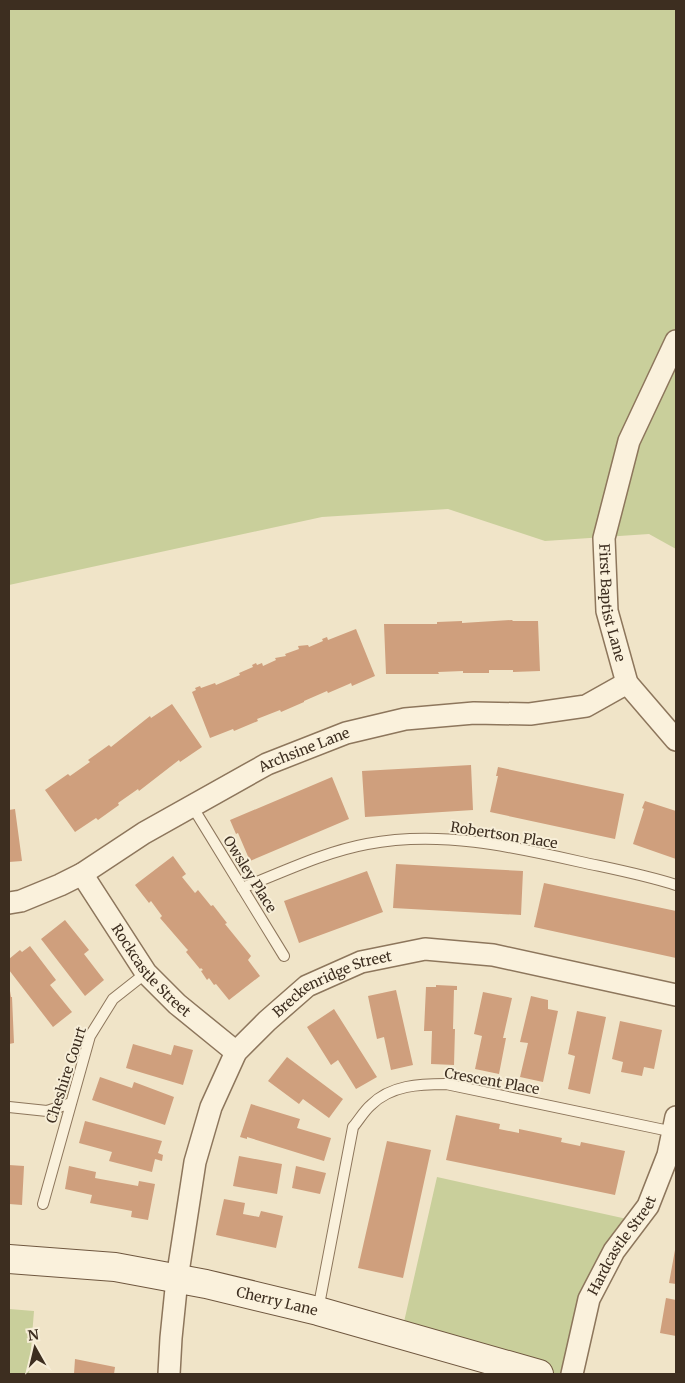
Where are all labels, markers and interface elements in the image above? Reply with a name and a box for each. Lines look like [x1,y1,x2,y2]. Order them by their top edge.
street label: First Baptist Lane [595,543,630,664]
street label: Archsine Lane [254,723,352,776]
street label: Robertson Place [449,818,559,852]
street label: Owsley Place [219,832,281,916]
street label: Rockcastle Street [108,920,195,1021]
street label: Breckenridge Street [269,947,394,1021]
street label: Cheshire Court [42,1024,90,1126]
street label: Crescent Place [443,1064,541,1098]
street label: Hardcastle Street [584,1193,660,1298]
street label: Cherry Lane [234,1283,320,1320]
north arrow [10,1323,60,1373]
text: N [26,1325,40,1345]

